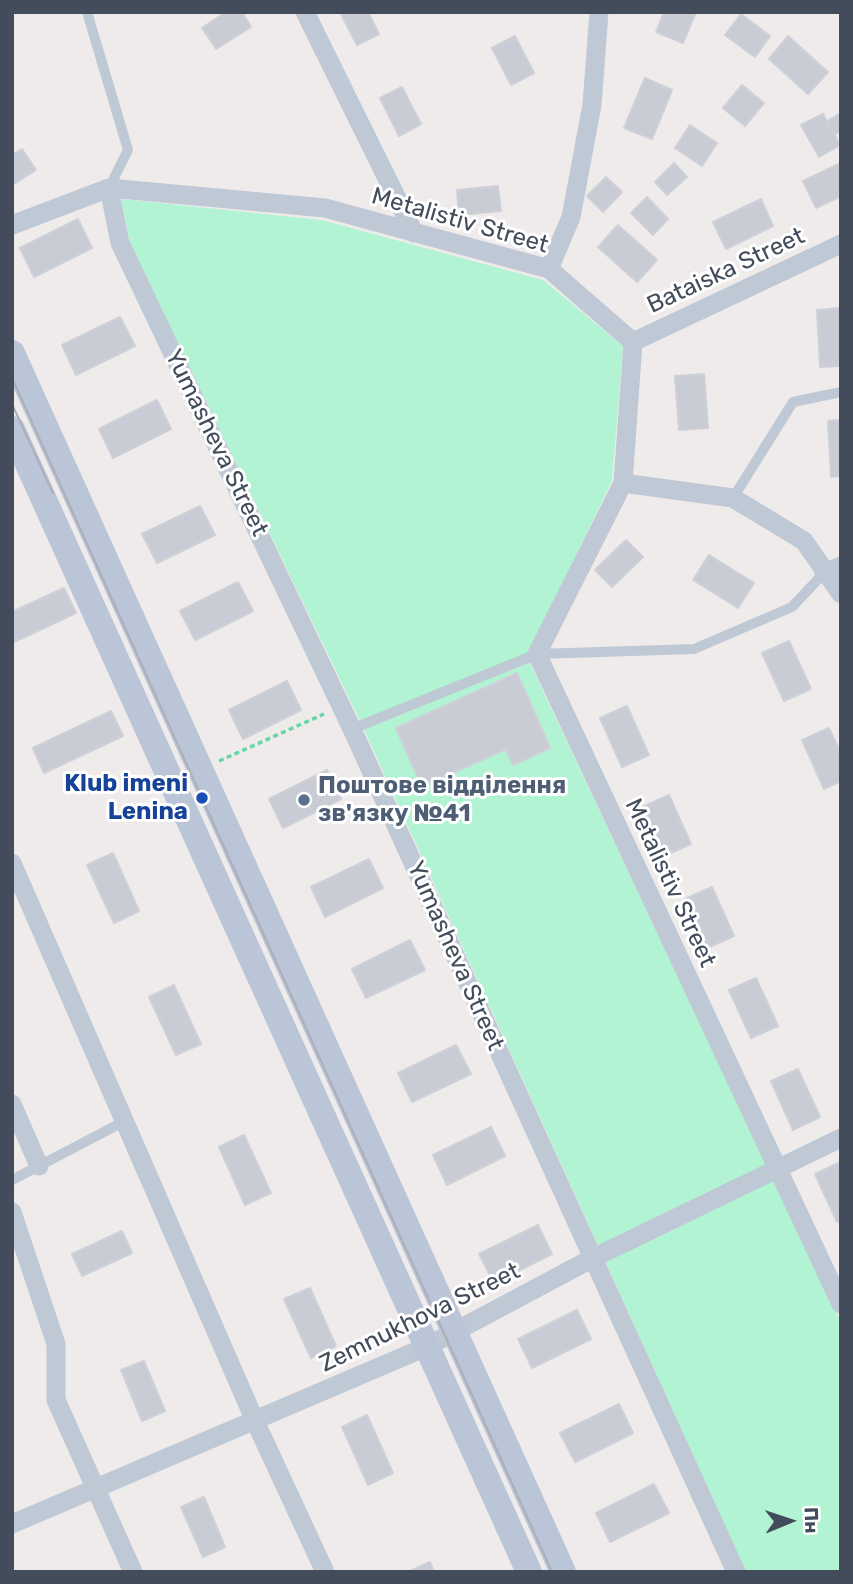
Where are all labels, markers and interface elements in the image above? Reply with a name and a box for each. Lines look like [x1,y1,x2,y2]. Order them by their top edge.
street label: Metalistiv Street [368,182,552,260]
street label: Bataiska Street [643,222,809,320]
street label: Yumasheva Street [158,345,274,541]
place label: Klub imeni Lenina [64,770,188,826]
place label: Поштове відділення зв'язку №41 [318,772,566,828]
marker: Klub imeni Lenina [194,790,210,806]
marker: Поштове відділення зв'язку №41 [296,792,312,808]
street label: Metalistiv Street [618,794,722,972]
street label: Yumasheva Street [400,857,510,1055]
street label: Zemnukhova Street [315,1257,525,1379]
north arrow [755,1486,825,1556]
text: Пн [800,1507,823,1534]

